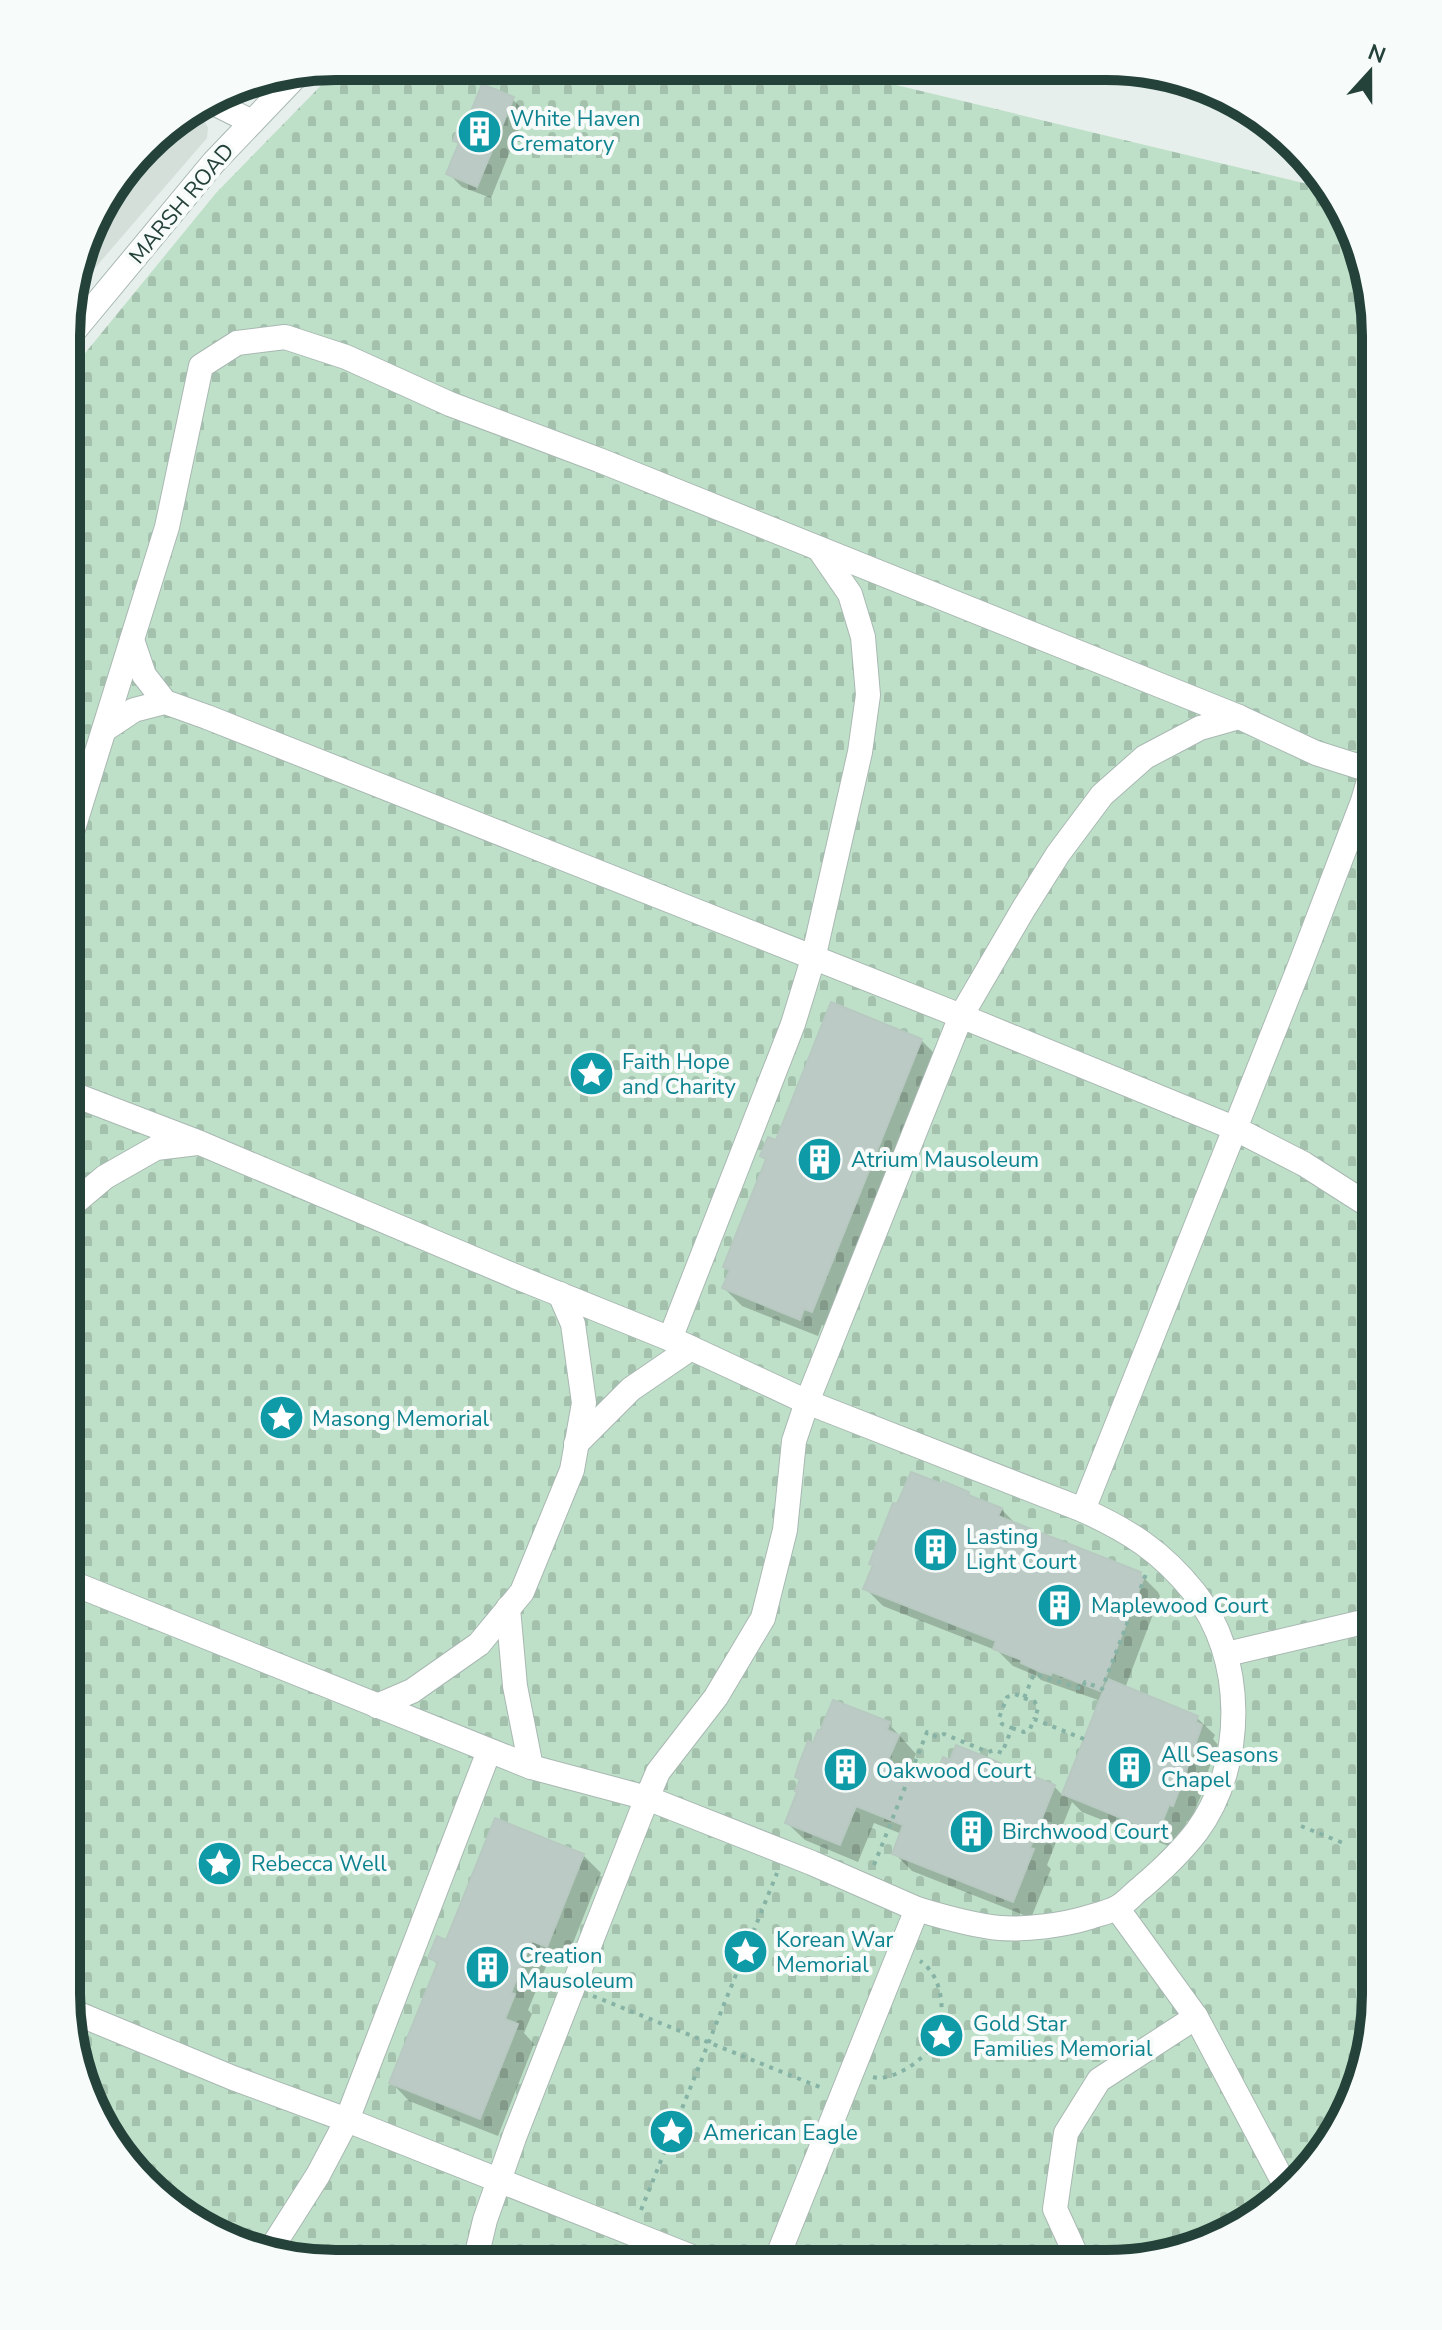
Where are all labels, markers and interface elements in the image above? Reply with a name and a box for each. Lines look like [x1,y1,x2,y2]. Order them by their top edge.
north arrow [1330,32,1410,112]
text: N [1364,37,1390,71]
place label: White Haven Crematory [510,104,640,159]
building icon: White Haven Crematory [455,107,503,155]
street label: MARSH ROAD [122,137,241,270]
place label: Faith Hope and Charity [622,1047,736,1102]
place icon: Faith Hope and Charity [567,1050,615,1098]
building icon: Atrium Mausoleum [796,1135,844,1183]
place label: Atrium Mausoleum [851,1145,1039,1175]
place icon: Masong Memorial [257,1394,305,1442]
place label: Masong Memorial [312,1404,490,1434]
place label: Lasting Light Court [966,1522,1077,1577]
building icon: Lasting Light Court [911,1525,959,1573]
building icon: Maplewood Court [1036,1581,1084,1629]
place label: Maplewood Court [1091,1591,1269,1621]
place label: All Seasons Chapel [1161,1740,1279,1795]
building icon: All Seasons Chapel [1106,1743,1154,1791]
building icon: Oakwood Court [821,1746,869,1794]
place label: Oakwood Court [876,1756,1032,1786]
building icon: Birchwood Court [947,1807,995,1855]
place label: Birchwood Court [1002,1817,1169,1847]
place icon: Rebecca Well [196,1839,244,1887]
place label: Rebecca Well [251,1849,387,1879]
place label: Korean War Memorial [776,1925,894,1980]
place icon: Korean War Memorial [721,1928,769,1976]
place label: Creation Mausoleum [519,1941,634,1996]
building icon: Creation Mausoleum [464,1944,512,1992]
place label: Gold Star Families Memorial [973,2009,1153,2064]
place icon: Gold Star Families Memorial [918,2012,966,2060]
place icon: American Eagle [648,2108,696,2156]
place label: American Eagle [703,2118,858,2148]

